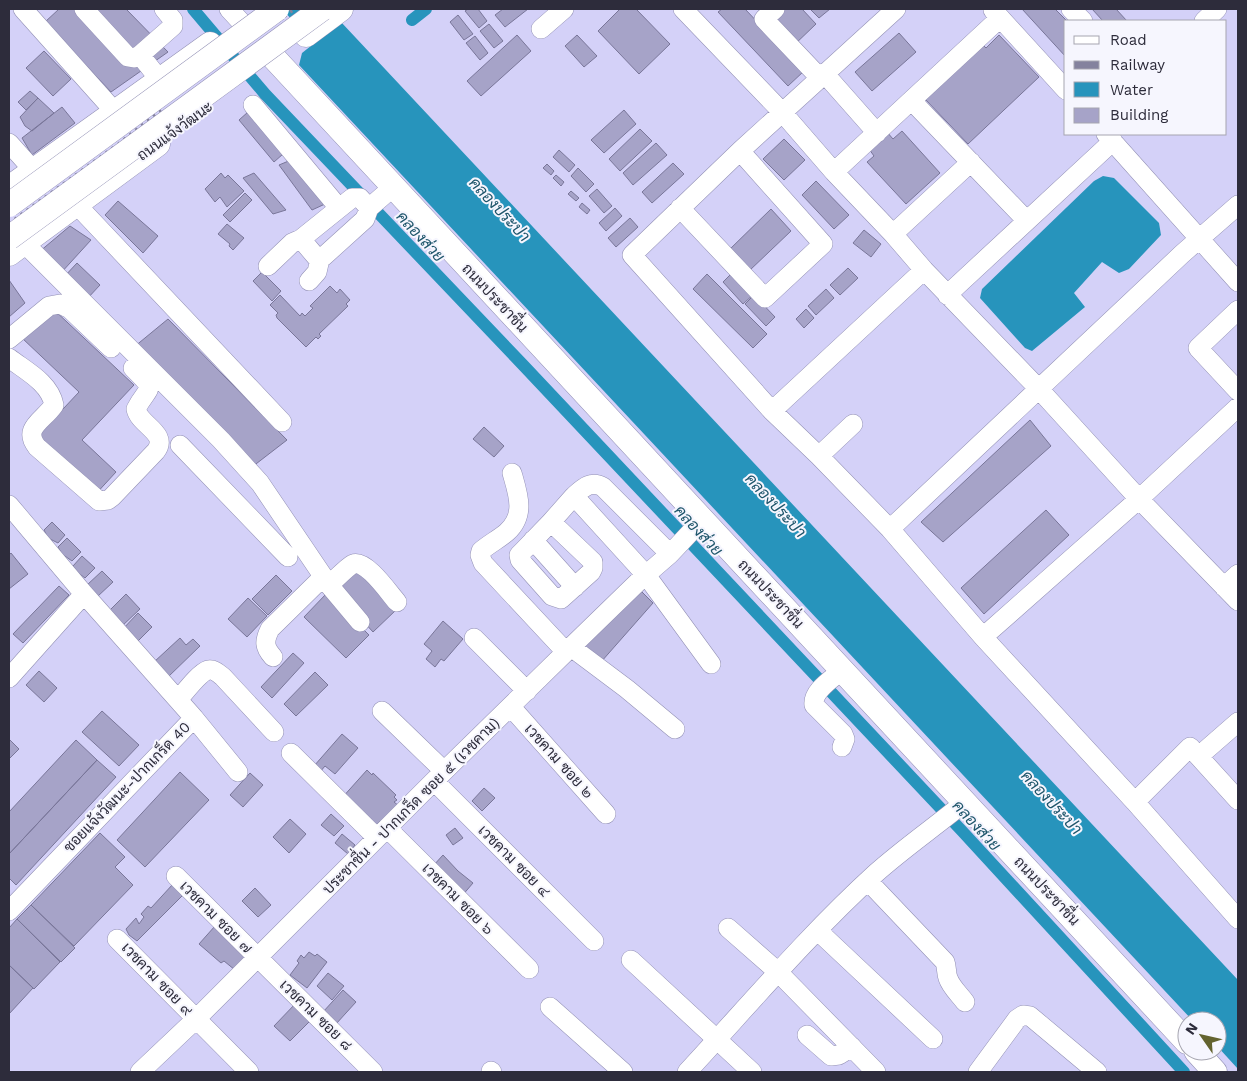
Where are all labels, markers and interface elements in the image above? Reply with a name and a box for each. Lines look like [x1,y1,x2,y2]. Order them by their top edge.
legend [1064,20,1227,135]
text: Road [1110,31,1147,49]
text: Railway [1110,56,1165,74]
text: Water [1110,81,1153,99]
street label: ถนนแจ้งวัฒนะ [133,97,216,165]
text: Building [1110,106,1168,124]
water label: คลองประปา [465,173,534,245]
water label: คลองส่วย [392,206,450,266]
street label: ถนนประชาชื่น [458,256,536,336]
water label: คลองประปา [741,469,810,541]
water label: คลองส่วย [670,500,728,560]
street label: ถนนประชาชื่น [734,552,812,632]
street label: ประชาชื่น - ปากเกร็ด ซอย ๕ (เวชคาม) [315,710,503,898]
street label: ซอยแจ้งวัฒนะ-ปากเกร็ด 40 [58,717,194,856]
street label: เวชคาม ซอย ๒ [521,720,597,802]
water label: คลองประปา [1017,766,1086,838]
water label: คลองส่วย [948,795,1006,855]
street label: เวชคาม ซอย ๔ [474,821,554,901]
street label: ถนนประชาชื่น [1010,849,1088,929]
street label: เวชคาม ซอย ๖ [418,859,498,939]
street label: เวชคาม ซอย ๗ [176,877,256,957]
street label: เวชคาม ซอย ๙ [118,939,196,1019]
street label: เวชคาม ซอย ๘ [276,976,356,1054]
north arrow [1177,1011,1227,1061]
text: N [1182,1020,1201,1038]

